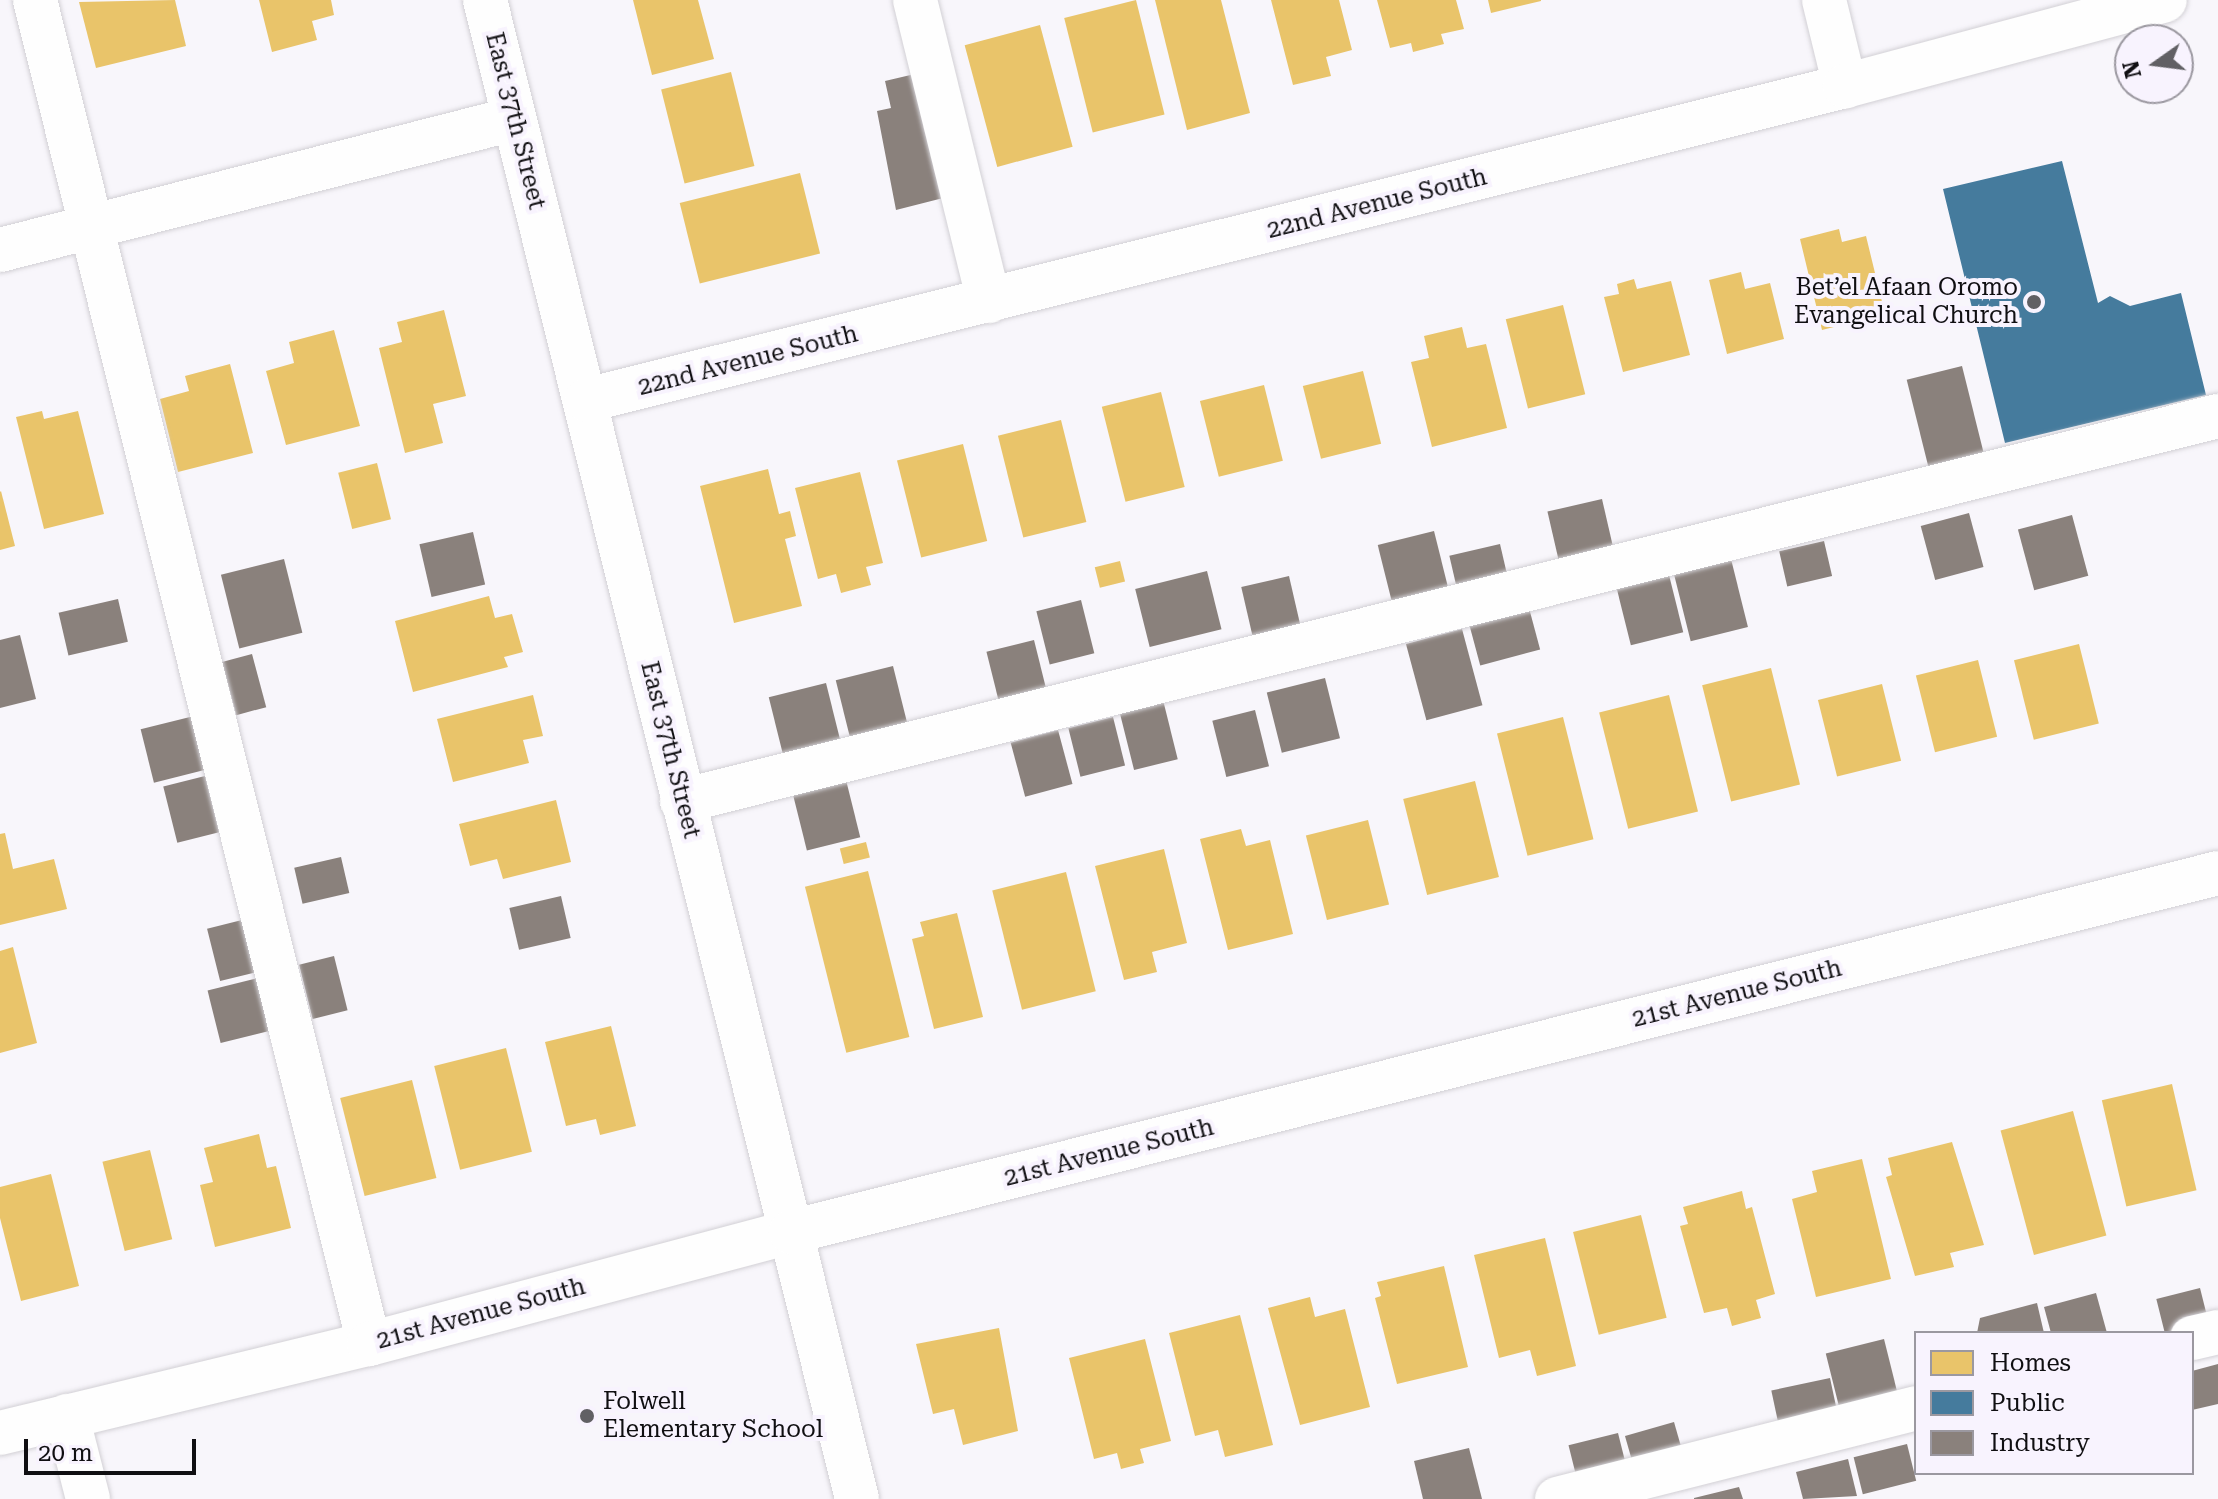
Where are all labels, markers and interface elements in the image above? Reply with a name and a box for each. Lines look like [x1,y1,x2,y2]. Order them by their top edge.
north arrow [2114,24,2194,104]
street label: East 37th Street [479,30,551,212]
text: N [2118,58,2146,81]
street label: 22nd Avenue South [1264,163,1490,245]
place label: Bet’el Afaan Oromo Evangelical Church [1794,274,2018,330]
marker: Bet’el Afaan Oromo Evangelical Church [2025,293,2043,311]
street label: 22nd Avenue South [635,320,861,402]
street label: East 37th Street [634,659,706,841]
street label: 21st Avenue South [1629,954,1845,1034]
street label: 21st Avenue South [1001,1113,1217,1193]
street label: 21st Avenue South [373,1272,589,1356]
legend [1914,1331,2194,1475]
text: Homes [1990,1349,2071,1377]
place label: Folwell Elementary School [603,1388,823,1444]
text: Public [1990,1389,2065,1417]
marker: Folwell Elementary School [578,1407,596,1425]
scale bar [28,1423,200,1473]
text: Industry [1990,1429,2090,1457]
text: 20 m [38,1439,93,1467]

